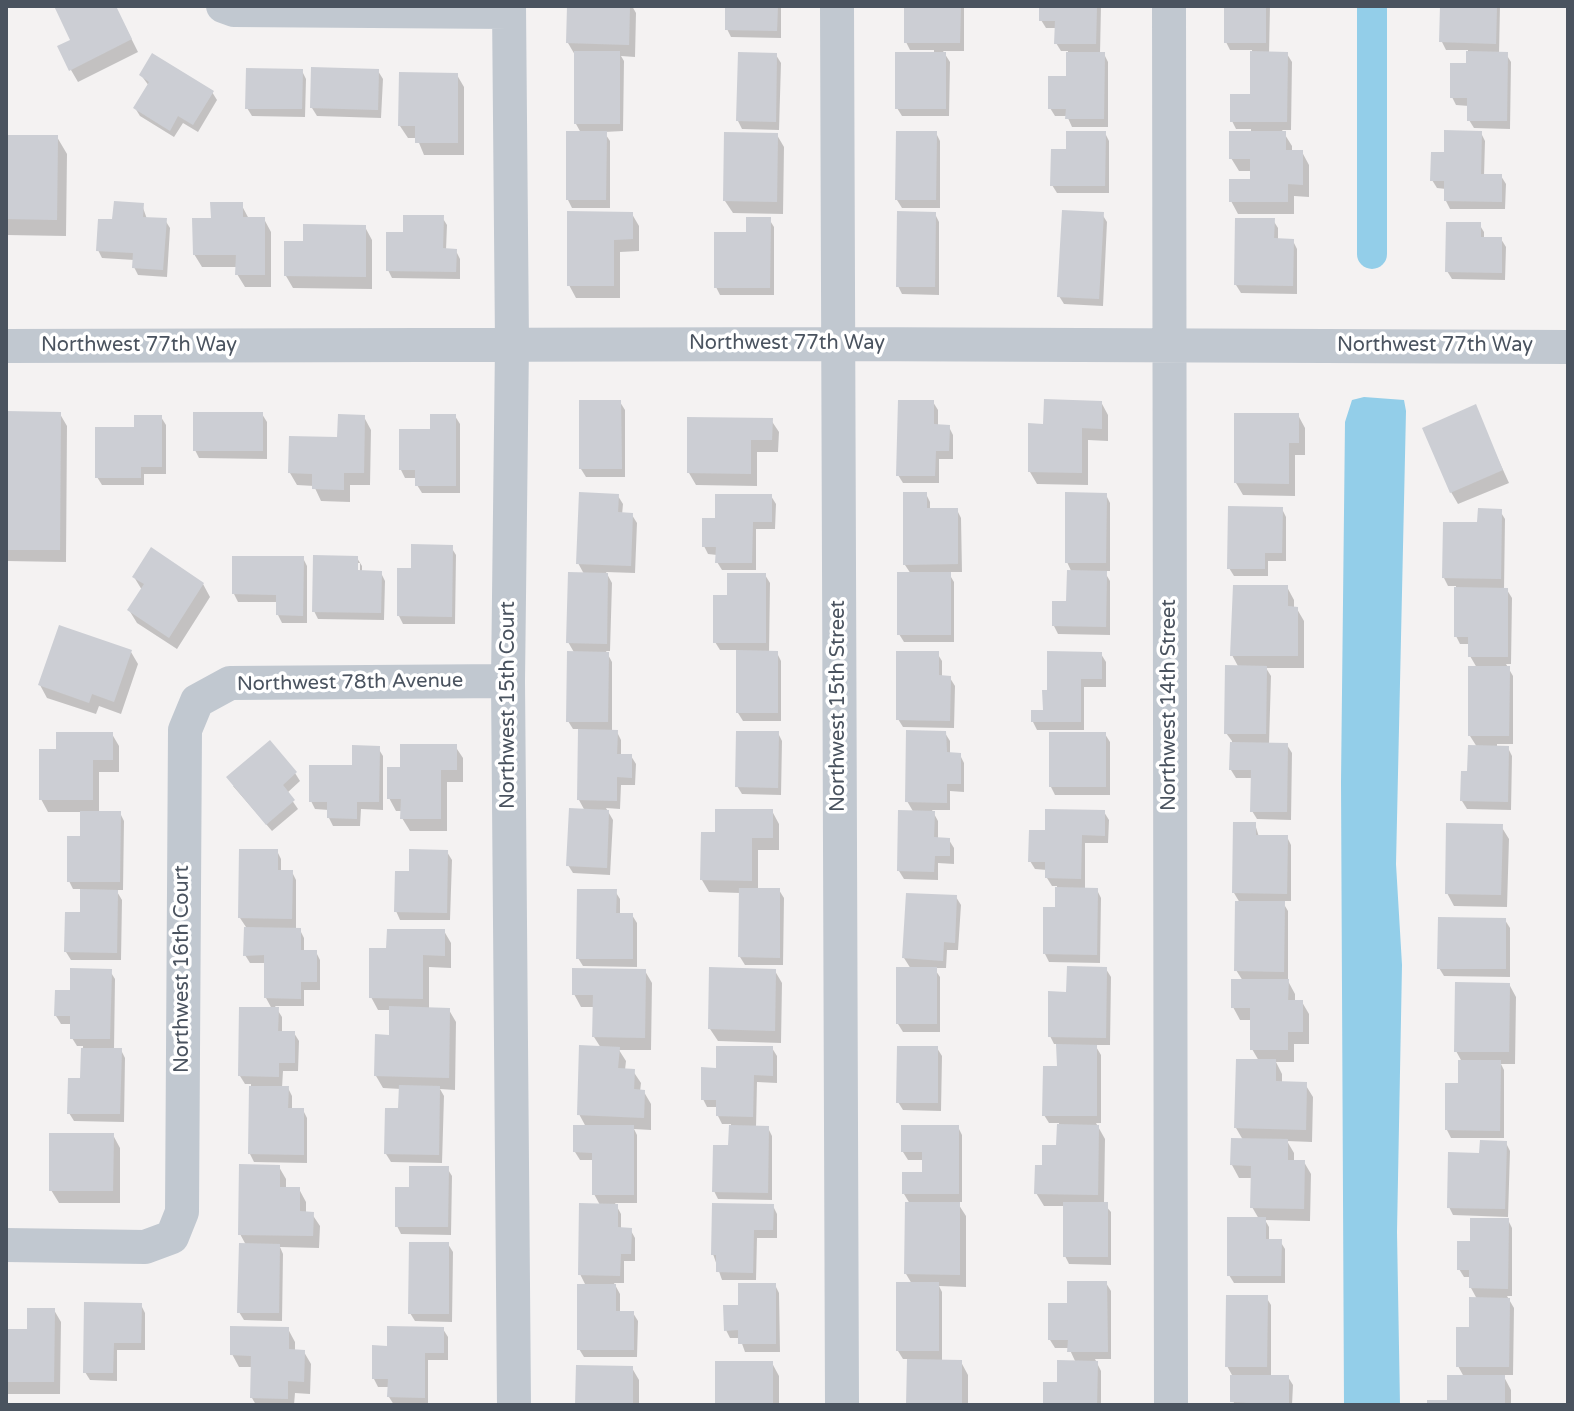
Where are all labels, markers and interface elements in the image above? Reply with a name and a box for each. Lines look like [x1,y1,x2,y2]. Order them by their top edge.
street label: Northwest 77th Way [689,332,885,356]
street label: Northwest 77th Way [41,334,237,358]
street label: Northwest 77th Way [1337,334,1533,358]
street label: Northwest 14th Street [1158,599,1182,811]
street label: Northwest 15th Street [827,600,851,812]
street label: Northwest 15th Court [497,601,521,809]
street label: Northwest 78th Avenue [237,669,463,697]
street label: Northwest 16th Court [171,865,195,1073]

